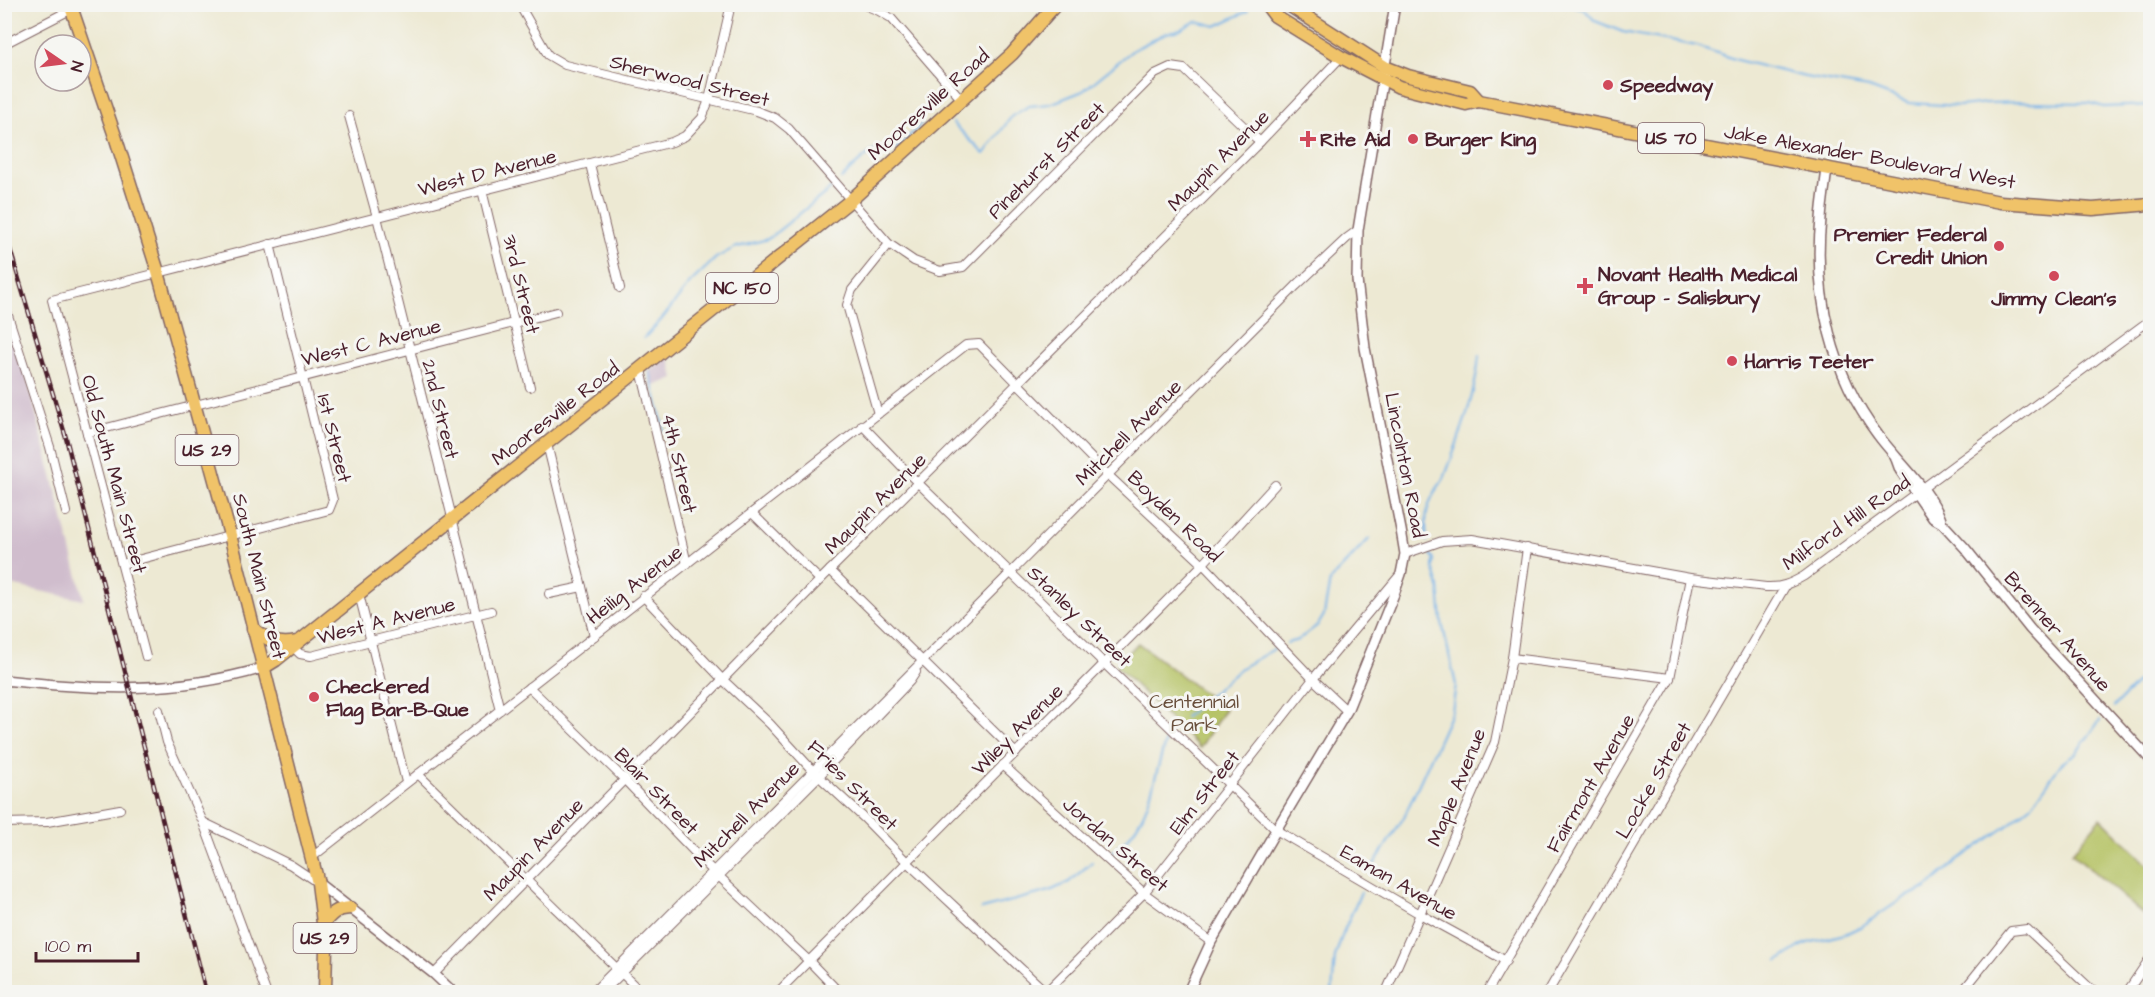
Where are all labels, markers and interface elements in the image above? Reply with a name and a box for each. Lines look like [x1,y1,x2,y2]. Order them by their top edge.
north arrow [33,33,93,93]
street label: Mooresville Road [862,42,996,167]
street label: Sherwood Street [607,48,772,114]
text: N [65,59,88,74]
place label: Speedway [1619,72,1713,101]
marker: Speedway [1601,78,1615,92]
street label: Pinehurst Street [982,96,1112,226]
street label: Maupin Avenue [1161,103,1276,218]
street label: Jake Alexander Boulevard West [1722,118,2018,196]
road number: US 70 [1638,123,1704,153]
place label: Rite Aid [1320,126,1391,154]
place label: Burger King [1425,126,1537,155]
marker: Rite Aid [1301,132,1315,146]
marker: Burger King [1406,132,1420,146]
street label: West D Avenue [415,142,560,204]
place label: Premier Federal Credit Union [1834,221,1987,272]
street label: 3rd Street [495,232,547,337]
marker: Premier Federal Credit Union [1992,239,2006,253]
place label: Novant Health Medical Group - Salisbury [1598,261,1797,313]
marker: Jimmy Clean's [2047,269,2061,283]
road number: NC 150 [706,273,778,303]
marker: Novant Health Medical Group - Salisbury [1576,277,1594,295]
place label: Jimmy Clean's [1990,285,2117,314]
street label: West C Avenue [299,312,444,374]
place label: Harris Teeter [1744,348,1874,376]
marker: Harris Teeter [1725,354,1739,368]
street label: Mooresville Road [486,355,625,473]
street label: 2nd Street [414,357,466,462]
street label: Old South Main Street [74,372,154,577]
street label: Mitchell Avenue [1069,373,1188,492]
street label: Lincolnton Road [1377,390,1433,540]
street label: 1st Street [310,391,359,485]
street label: 4th Street [654,411,704,516]
road number: US 29 [176,435,238,465]
street label: Maupin Avenue [818,446,933,561]
street label: Boyden Road [1120,464,1228,570]
street label: Milford Hill Road [1777,468,1916,577]
street label: South Main Street [225,491,293,662]
street label: Heilig Avenue [581,538,689,632]
street label: Stanley Street [1020,559,1138,675]
street label: Brenner Avenue [1997,566,2117,698]
street label: West A Avenue [314,590,458,652]
place label: Checkered Flag Bar-B-Que [326,673,469,725]
street label: Wiley Avenue [965,677,1071,783]
park label: Centennial Park [1149,688,1239,739]
marker: Checkered Flag Bar-B-Que [307,690,321,704]
street label: Fairmont Avenue [1540,709,1642,858]
street label: Locke Street [1609,717,1699,844]
street label: Maple Avenue [1421,724,1493,850]
street label: Fries Street [801,734,904,837]
street label: Blair Street [608,742,705,841]
street label: Elm Street [1163,744,1247,841]
street label: Mitchell Avenue [687,755,806,874]
street label: Jordan Street [1056,791,1175,899]
street label: Maupin Avenue [477,792,590,908]
street label: Eaman Avenue [1335,838,1462,928]
road number: US 29 [294,923,356,953]
scale bar [36,925,138,963]
text: 100 m [45,934,91,959]

